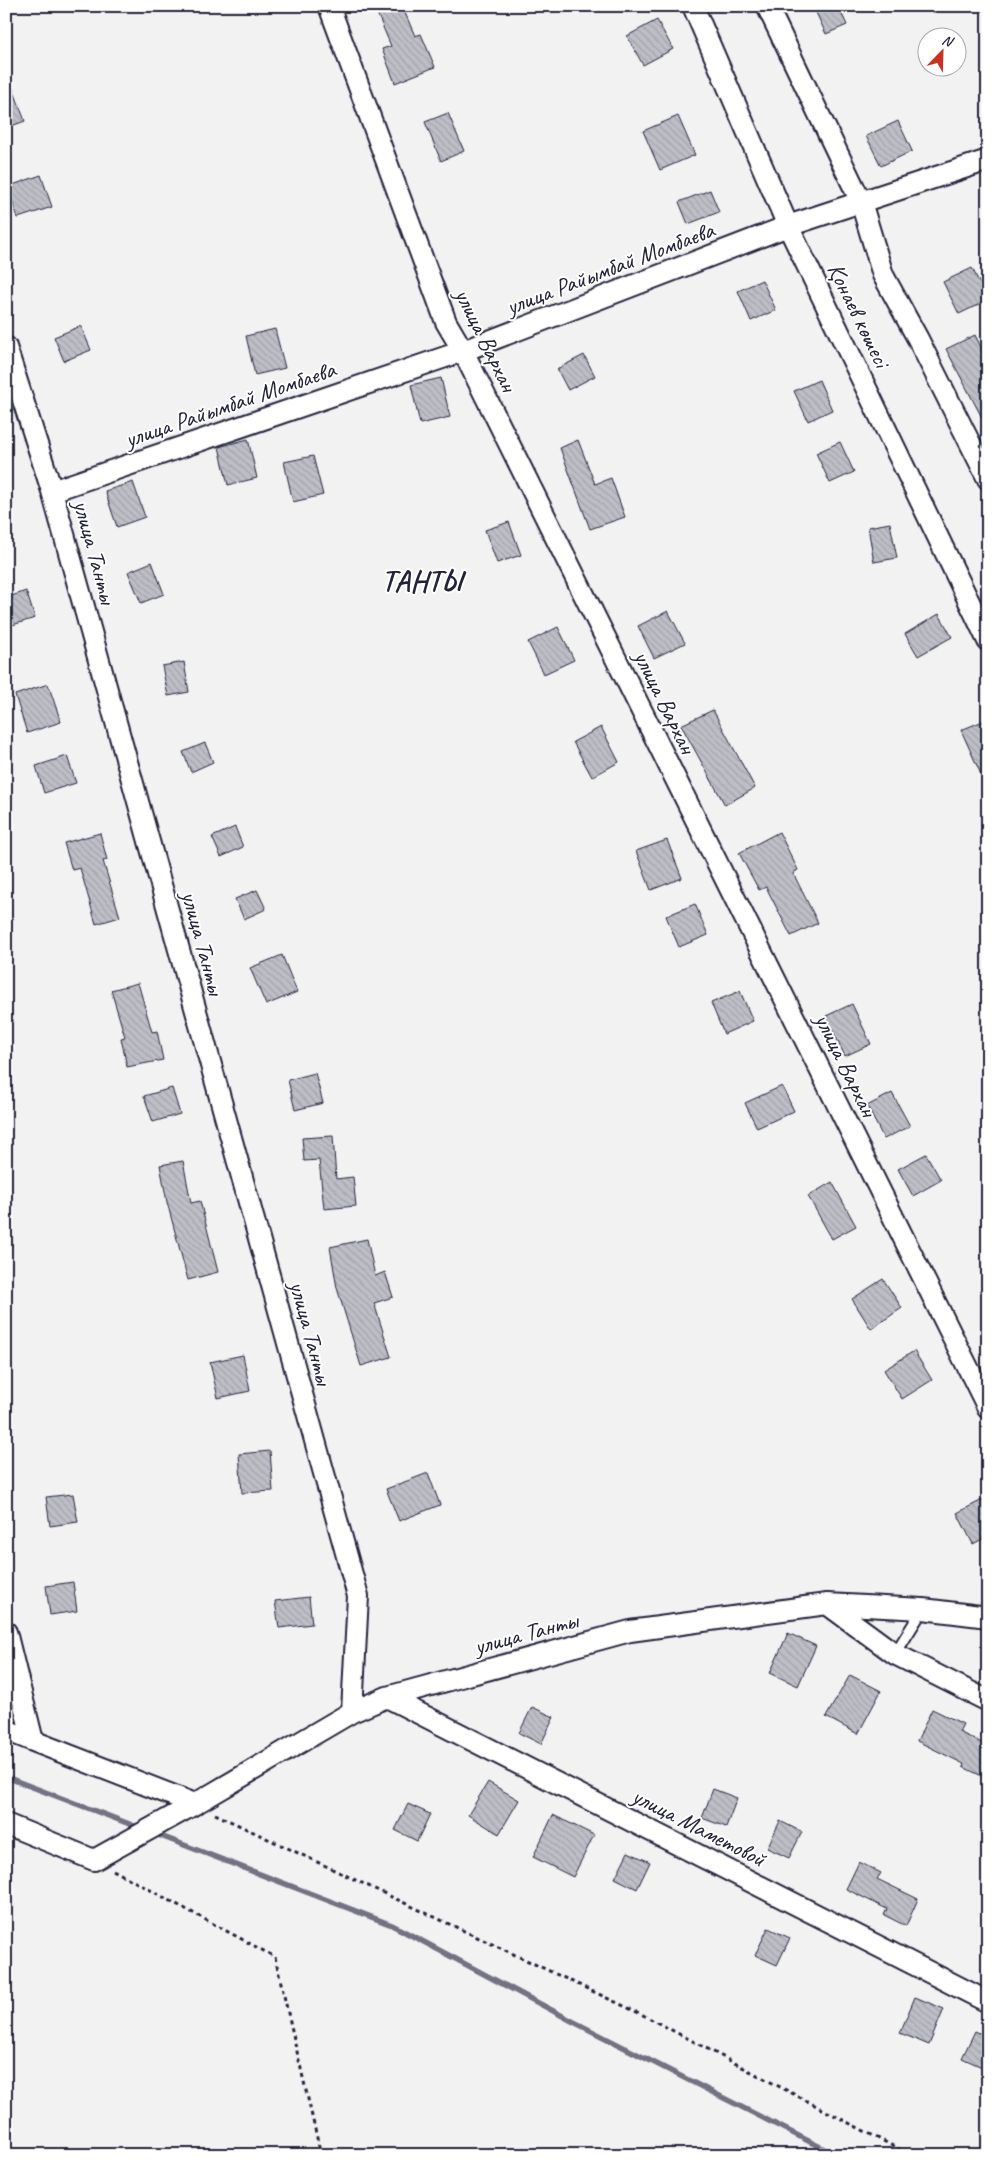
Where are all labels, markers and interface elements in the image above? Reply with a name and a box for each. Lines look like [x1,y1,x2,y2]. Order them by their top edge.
north arrow [916,28,966,78]
text: N [940,31,956,51]
street label: улица Райымбай Момбаева [500,214,720,322]
street label: Қонаев көшесі [821,258,898,374]
street label: улица Вархан [447,282,524,398]
street label: улица Райымбай Момбаева [119,353,341,455]
street label: улица Танты [66,495,124,609]
district label: ТАНТЫ [382,563,467,600]
street label: улица Вархан [626,644,703,760]
street label: улица Танты [174,886,232,1000]
street label: улица Вархан [807,1007,884,1123]
street label: улица Танты [282,1276,340,1390]
street label: улица Танты [469,1604,583,1662]
street label: улица Маметовой [625,1780,773,1874]

